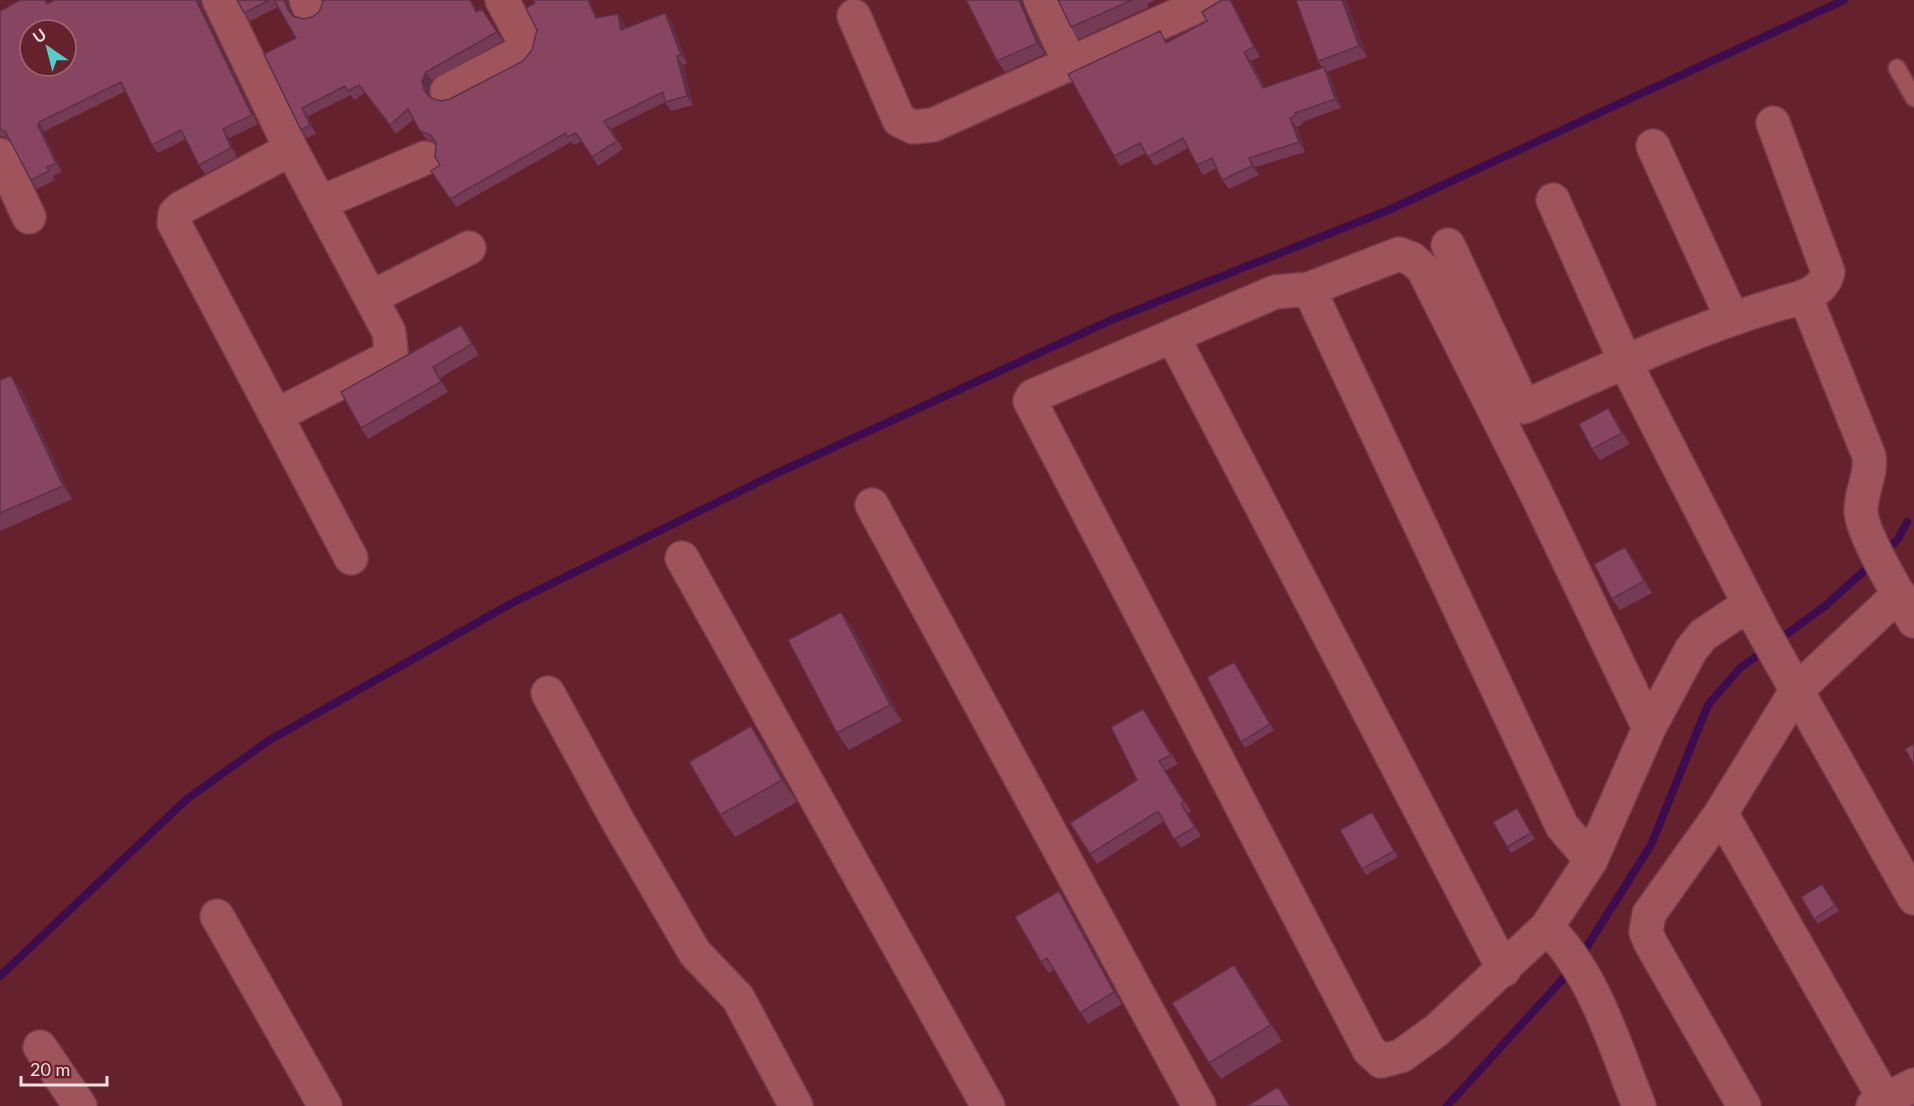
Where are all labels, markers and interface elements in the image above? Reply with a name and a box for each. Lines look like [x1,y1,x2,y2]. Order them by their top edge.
north arrow [18,18,78,78]
text: U [29,24,49,46]
scale bar [21,1049,106,1087]
text: 20 m [30,1058,70,1080]

